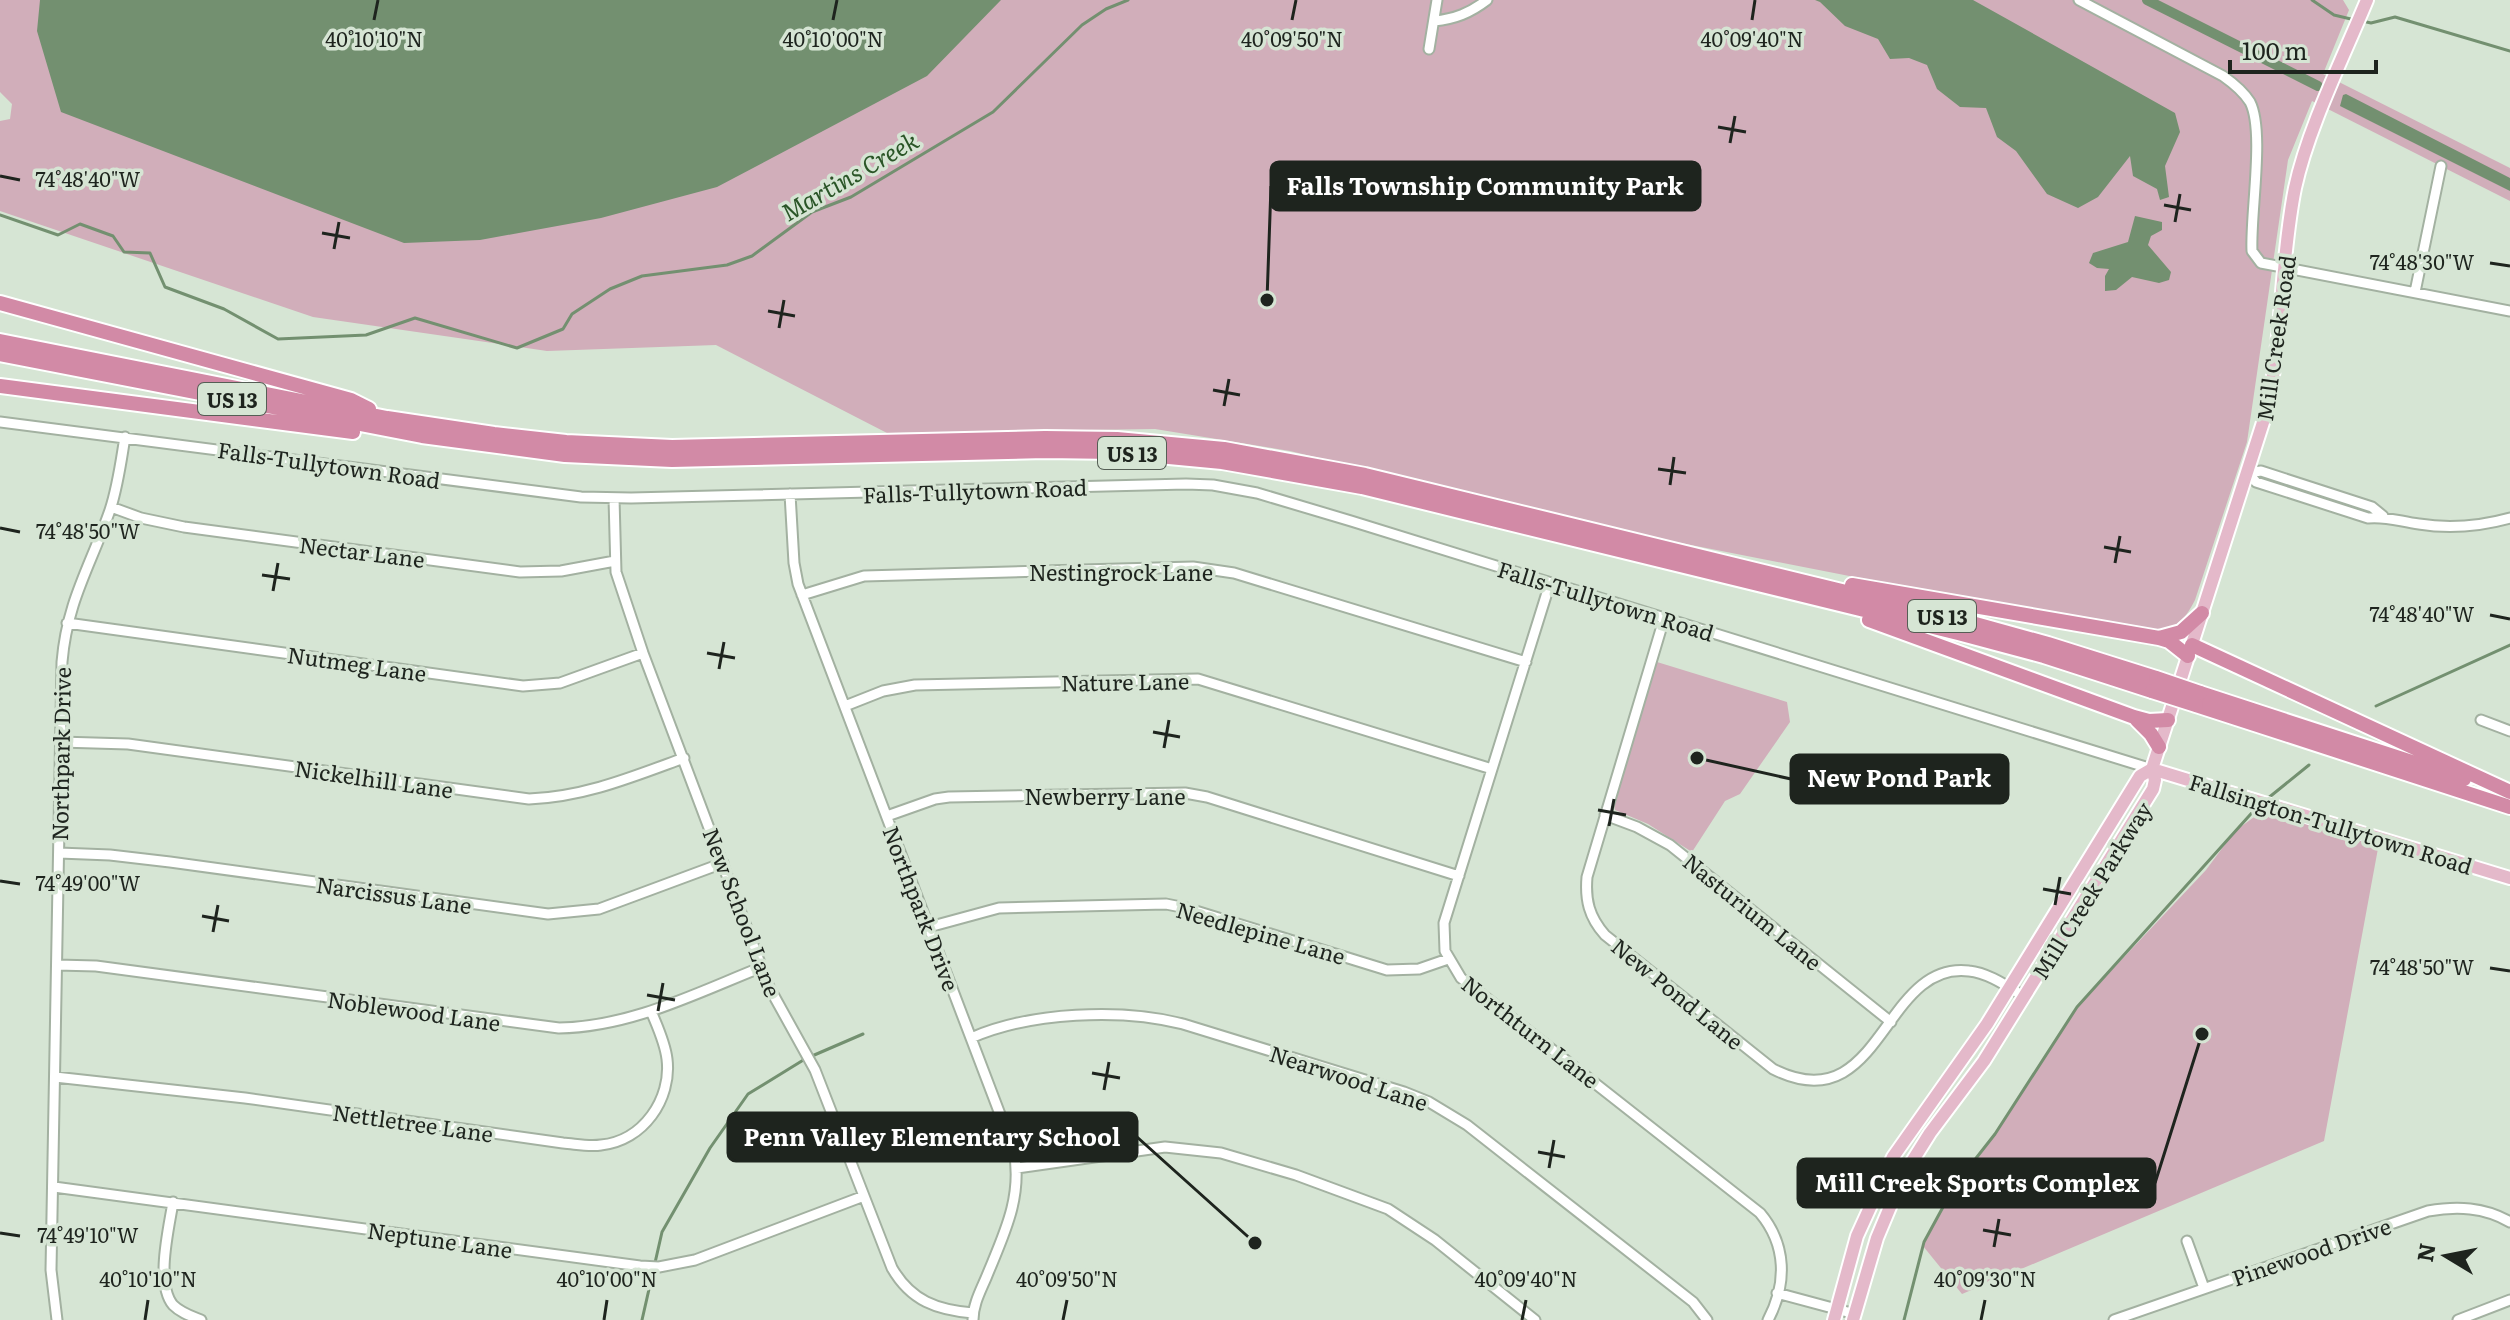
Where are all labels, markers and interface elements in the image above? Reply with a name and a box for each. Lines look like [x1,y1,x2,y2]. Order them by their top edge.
text: 40°10'10"N [325,23,423,53]
text: 40°10'00"N [782,23,884,53]
text: 40°09'50"N [1241,23,1343,53]
text: 40°09'40"N [1701,23,1803,53]
scale bar [2230,24,2376,74]
text: 100 m [2242,32,2308,67]
water label: Martins Creek [774,121,925,228]
callout: Falls Township Community Park [1271,162,1700,210]
text: 74°48'40"W [36,163,141,193]
text: Falls Township Community Park [1286,167,1684,202]
text: 74°48'30"W [2370,246,2474,276]
street label: Mill Creek Road [2247,253,2303,423]
road number: US 13 [198,383,266,415]
street label: Falls-Tullytown Road [216,432,442,496]
road number: US 13 [1098,437,1166,469]
street label: Falls-Tullytown Road [862,470,1088,510]
text: 74°48'50"W [36,515,140,545]
street label: Nectar Lane [297,527,427,575]
street label: Falls-Tullytown Road [1494,551,1718,649]
street label: Nestingrock Lane [1029,555,1213,588]
text: 74°48'40"W [2370,598,2475,628]
road number: US 13 [1908,600,1976,632]
street label: Nutmeg Lane [285,637,429,689]
street label: Nature Lane [1060,663,1190,699]
street label: Northpark Drive [42,667,78,841]
street label: Nickelhill Lane [292,751,456,805]
callout: New Pond Park [1791,755,2008,803]
text: New Pond Park [1807,759,1992,794]
street label: Fallsington-Tullytown Road [2185,764,2477,882]
street label: Newberry Lane [1024,779,1186,812]
street label: Mill Creek Parkway [2023,794,2159,985]
street label: Northpark Drive [875,821,969,995]
street label: New School Lane [696,823,790,1001]
street label: Nasturium Lane [1676,845,1830,977]
text: 74°49'00"W [36,867,141,897]
street label: Narcissus Lane [314,867,474,921]
street label: Needlepine Lane [1173,892,1349,972]
street label: New Pond Lane [1605,929,1751,1057]
text: 74°48'50"W [2370,951,2474,981]
street label: Northturn Lane [1455,967,1607,1095]
street label: Noblewood Lane [325,982,503,1038]
street label: Nearwood Lane [1266,1036,1432,1118]
street label: Nettletree Lane [331,1094,495,1150]
callout: Penn Valley Elementary School [728,1113,1137,1161]
text: Penn Valley Elementary School [743,1118,1121,1153]
callout: Mill Creek Sports Complex [1798,1159,2155,1207]
text: Mill Creek Sports Complex [1815,1164,2140,1199]
street label: Pinewood Drive [2227,1208,2395,1294]
street label: Neptune Lane [365,1212,515,1266]
north arrow [2406,1216,2486,1296]
text: 74°49'10"W [37,1219,139,1249]
text: N [2407,1240,2443,1264]
text: 40°10'10"N [99,1263,197,1293]
text: 40°10'00"N [556,1263,658,1293]
text: 40°09'50"N [1016,1263,1118,1293]
text: 40°09'40"N [1475,1263,1577,1293]
text: 40°09'30"N [1934,1263,2036,1293]

